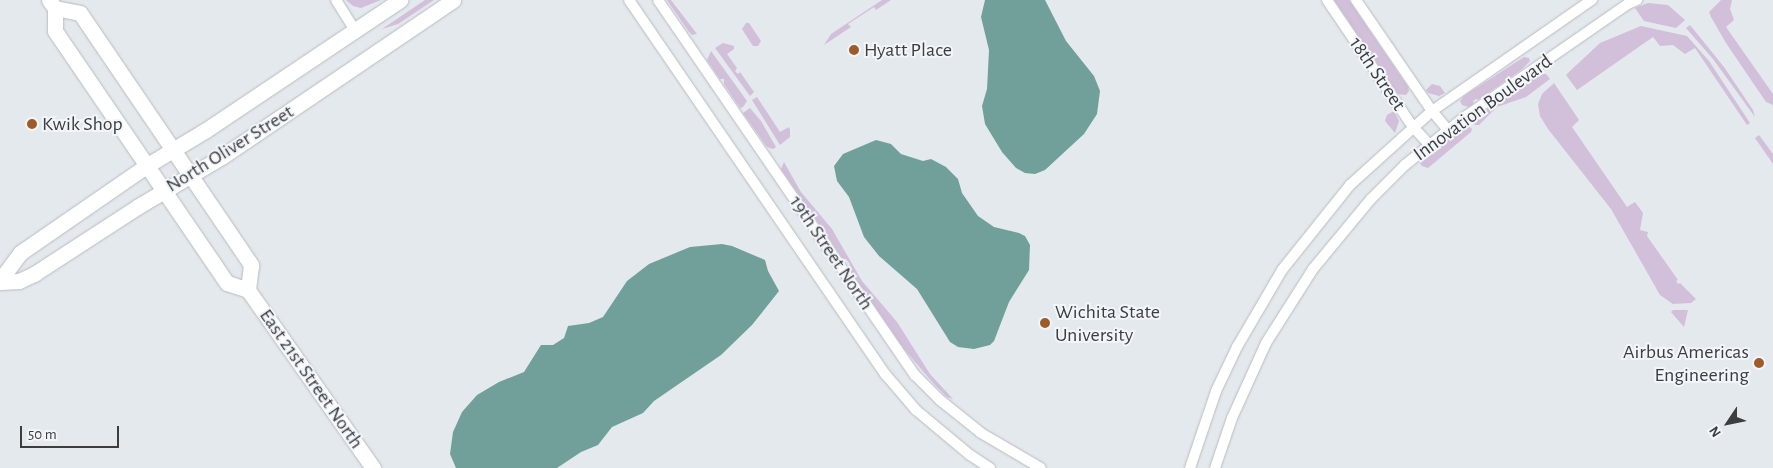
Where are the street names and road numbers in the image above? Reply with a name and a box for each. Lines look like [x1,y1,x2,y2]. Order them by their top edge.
street label: 18th Street [1344,33,1410,115]
street label: Innovation Boulevard [1409,50,1557,166]
street label: North Oliver Street [162,100,298,198]
street label: 19th Street North [784,191,878,315]
street label: East 21st Street North [254,304,368,454]

